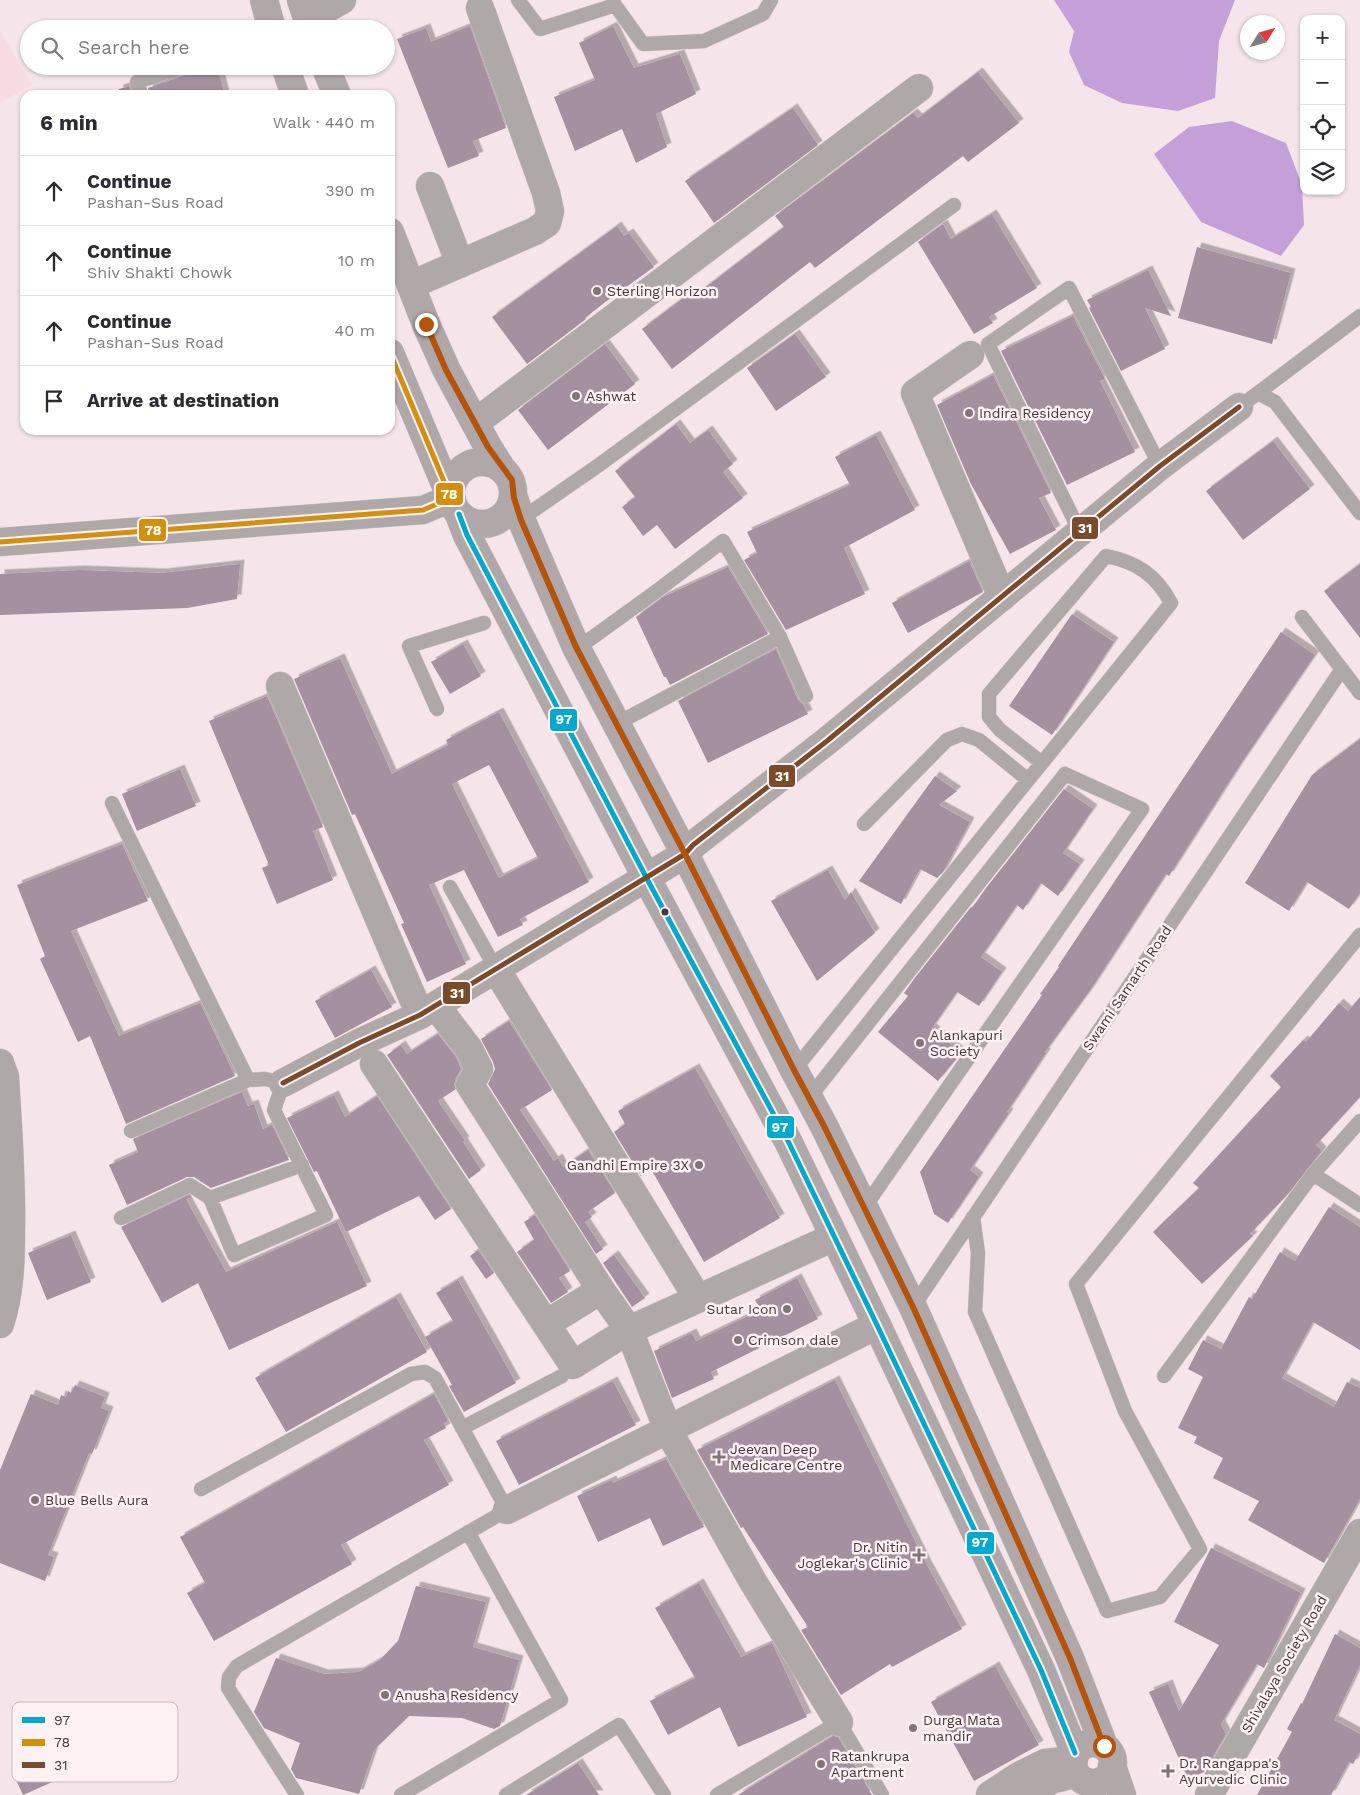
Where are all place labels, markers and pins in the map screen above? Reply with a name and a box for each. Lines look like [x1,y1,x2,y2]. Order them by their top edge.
place label: Sterling Horizon [607,283,717,299]
marker: Sterling Horizon [591,285,603,297]
place label: Ashwat [586,388,636,404]
marker: Ashwat [570,390,582,402]
place label: Indira Residency [979,405,1091,421]
marker: Indira Residency [963,407,975,419]
unlabelled marker [660,907,670,917]
place label: Alankapuri Society [930,1027,1003,1059]
marker: Alankapuri Society [914,1037,926,1049]
place label: Gandhi Empire 3X [567,1157,689,1173]
marker: Gandhi Empire 3X [693,1159,705,1171]
place label: Sutar Icon [707,1301,777,1317]
marker: Sutar Icon [781,1303,793,1315]
place label: Crimson dale [748,1332,839,1348]
marker: Crimson dale [732,1334,744,1346]
place label: Jeevan Deep Medicare Centre [730,1441,842,1473]
marker: Jeevan Deep Medicare Centre [712,1450,726,1464]
place label: Blue Bells Aura [45,1492,149,1508]
marker: Blue Bells Aura [29,1494,41,1506]
place label: Dr. Nitin Joglekar's Clinic [797,1539,908,1571]
marker: Dr. Nitin Joglekar's Clinic [912,1548,926,1562]
place label: Anusha Residency [395,1687,519,1703]
marker: Anusha Residency [379,1689,391,1701]
place label: Durga Mata mandir [923,1712,1000,1744]
marker: Durga Mata mandir [907,1722,919,1734]
place label: Ratankrupa Apartment [831,1748,909,1780]
place label: Dr. Rangappa's Ayurvedic Clinic [1179,1755,1288,1787]
marker: Ratankrupa Apartment [815,1758,827,1770]
marker: Dr. Rangappa's Ayurvedic Clinic [1161,1764,1175,1778]

